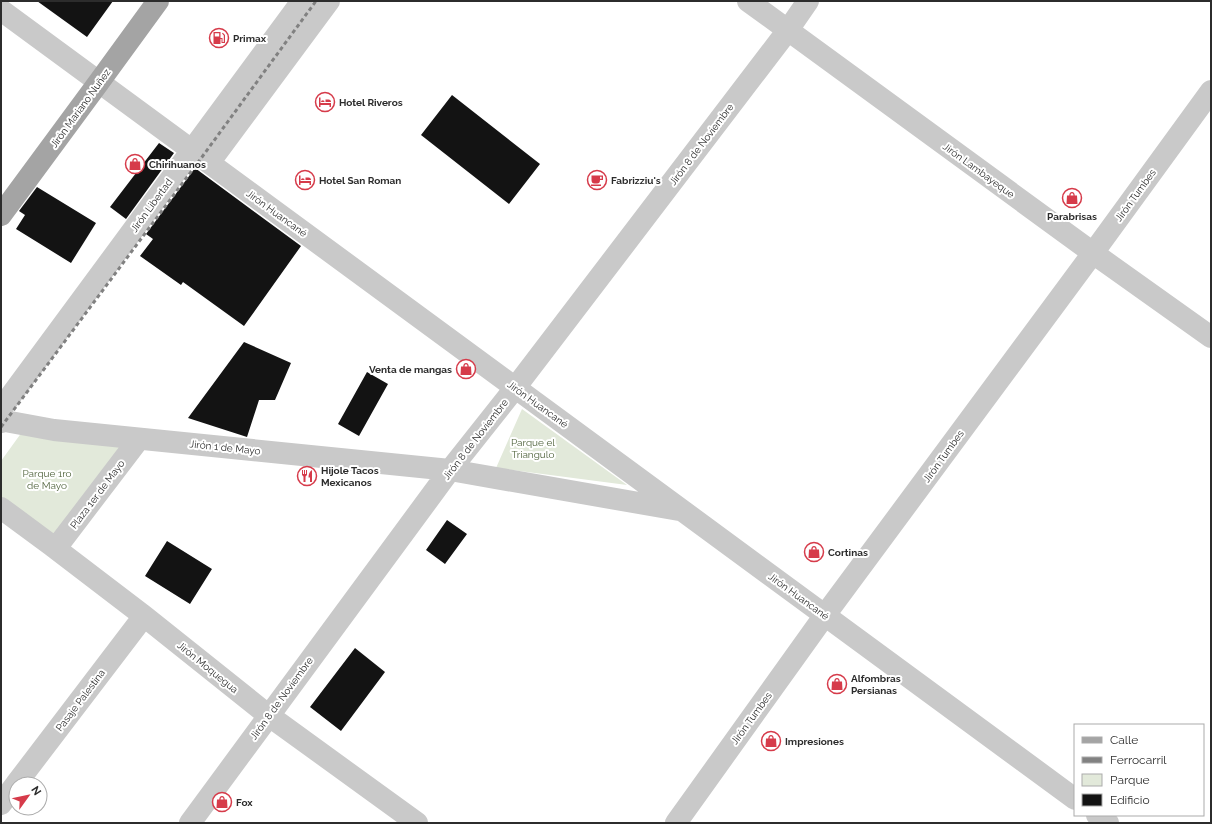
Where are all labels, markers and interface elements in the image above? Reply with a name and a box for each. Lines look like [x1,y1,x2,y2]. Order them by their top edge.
fuel station icon: Primax [208,27,230,49]
place label: Primax [233,33,267,44]
street label: Jirón Mariano Nuñez [48,67,113,150]
hotel icon: Hotel Riveros [314,91,336,113]
place label: Hotel Riveros [339,97,403,108]
street label: Jirón 8 de Noviembre [667,101,736,187]
street label: Jirón Lambayeque [941,141,1017,200]
shop icon: Chirihuanos [124,153,146,175]
place label: Chirihuanos [149,159,206,170]
street label: Jirón Tumbes [1113,167,1158,223]
hotel icon: Hotel San Roman [294,169,316,191]
cafe icon: Fabrizziu's [586,169,608,191]
place label: Hotel San Roman [319,175,401,186]
place label: Fabrizziu's [611,175,661,186]
street label: Jirón Libertad [128,176,174,234]
shop icon: Parabrisas [1061,187,1083,209]
street label: Jirón Huancané [244,188,309,239]
place label: Parabrisas [1047,211,1097,222]
shop icon: Venta de mangas [455,358,477,380]
place label: Venta de mangas [369,364,452,375]
street label: Jirón Huancané [505,379,570,430]
street label: Jirón 8 de Noviembre [441,397,510,482]
street label: Jirón Tumbes [921,428,966,484]
park label: Parque el Triangulo [511,437,555,460]
street label: Jirón 1 de Mayo [189,438,261,457]
street label: Plaza 1er de Mayo [68,458,127,531]
restaurant icon: Hijole Tacos Mexicanos [296,465,318,487]
place label: Hijole Tacos Mexicanos [321,465,379,488]
park label: Parque 1ro de Mayo [22,468,72,491]
shop icon: Cortinas [803,541,825,563]
place label: Cortinas [828,547,868,558]
street label: Jirón Huancané [766,571,831,622]
street label: Jirón Moquegua [175,640,240,695]
street label: Jirón 8 de Noviembre [248,655,315,742]
street label: Pasaje Palestina [54,667,107,733]
shop icon: Alfombras Persianas [826,673,848,695]
place label: Alfombras Persianas [851,673,901,696]
street label: Jirón Tumbes [729,690,774,746]
legend [1074,724,1204,816]
shop icon: Impresiones [760,730,782,752]
text: Calle [1110,733,1138,747]
place label: Impresiones [785,736,844,747]
text: Ferrocarril [1110,753,1167,767]
text: Parque [1110,773,1150,787]
north arrow [8,776,48,816]
text: N [28,784,44,798]
shop icon: Fox [211,791,233,813]
text: Edificio [1110,793,1150,807]
place label: Fox [236,797,253,808]

